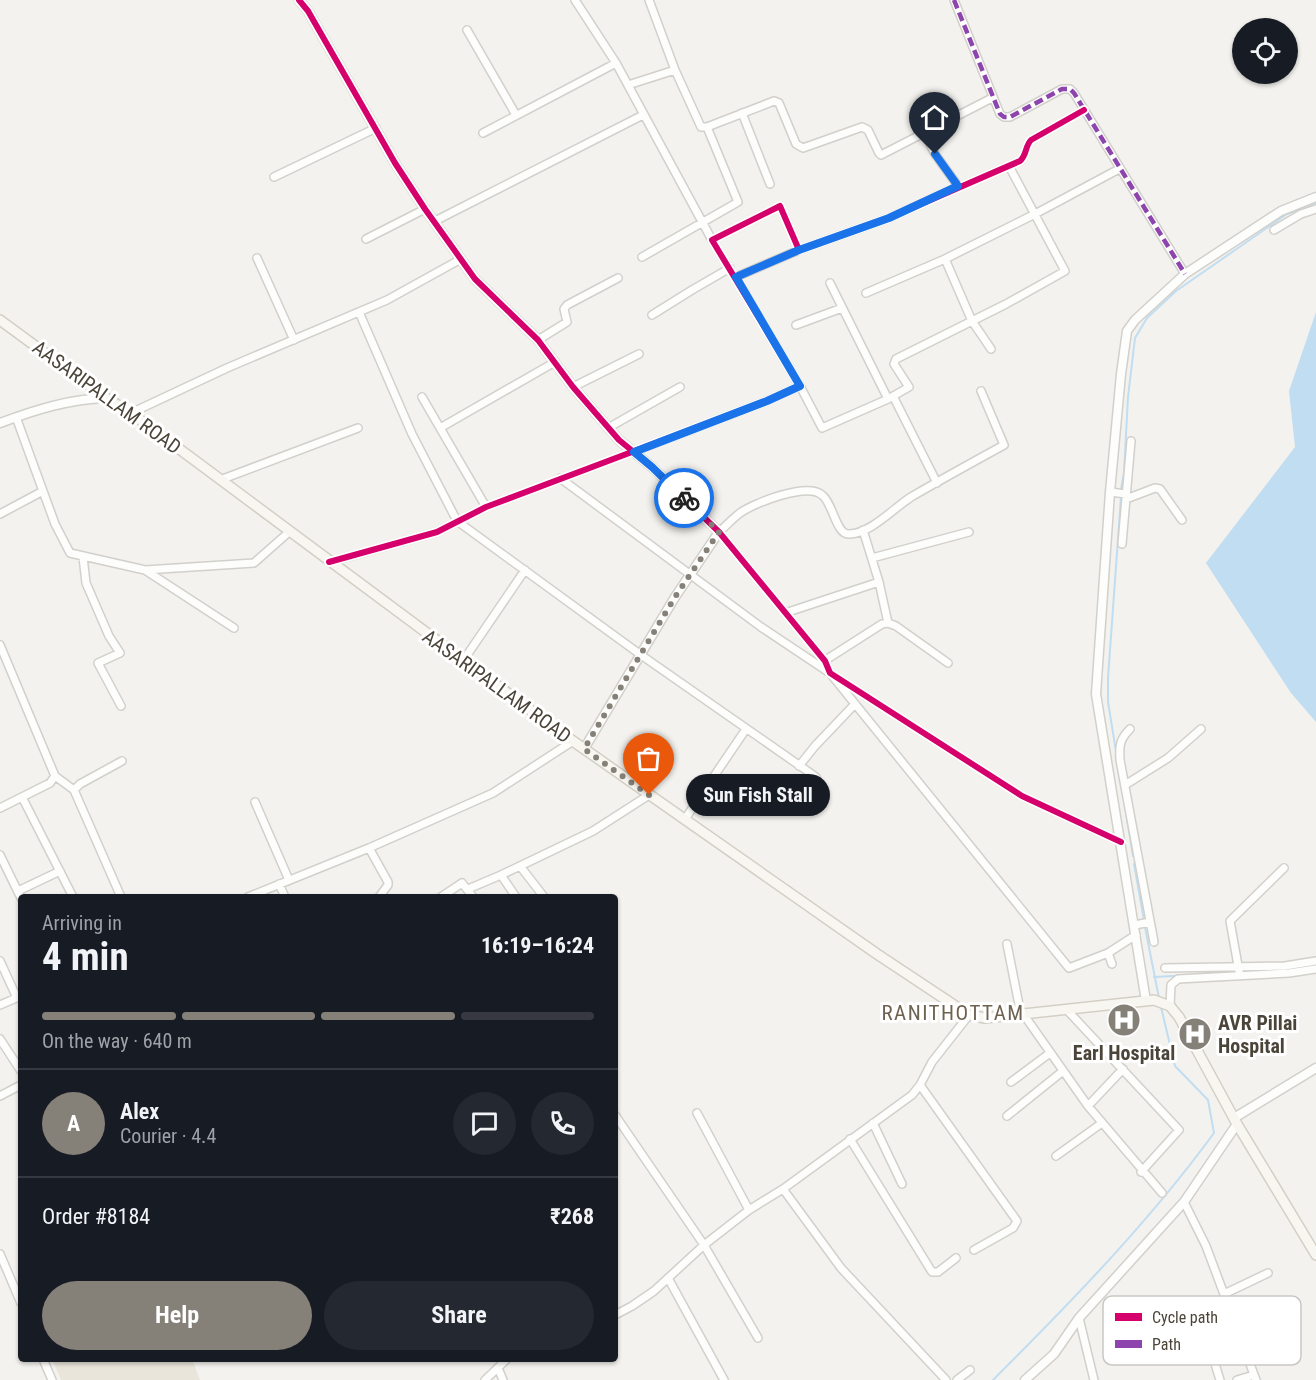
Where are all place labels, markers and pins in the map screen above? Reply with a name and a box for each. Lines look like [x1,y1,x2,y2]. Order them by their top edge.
pin [909,92,960,154]
pin [623,733,674,795]
callout: Sun Fish Stall [685,774,829,816]
hospital icon: Earl Hospital [1106,1002,1142,1038]
place label: AVR Pillai Hospital [1218,1011,1297,1058]
hospital icon: AVR Pillai Hospital [1177,1016,1213,1052]
place label: Earl Hospital [1073,1041,1175,1065]

